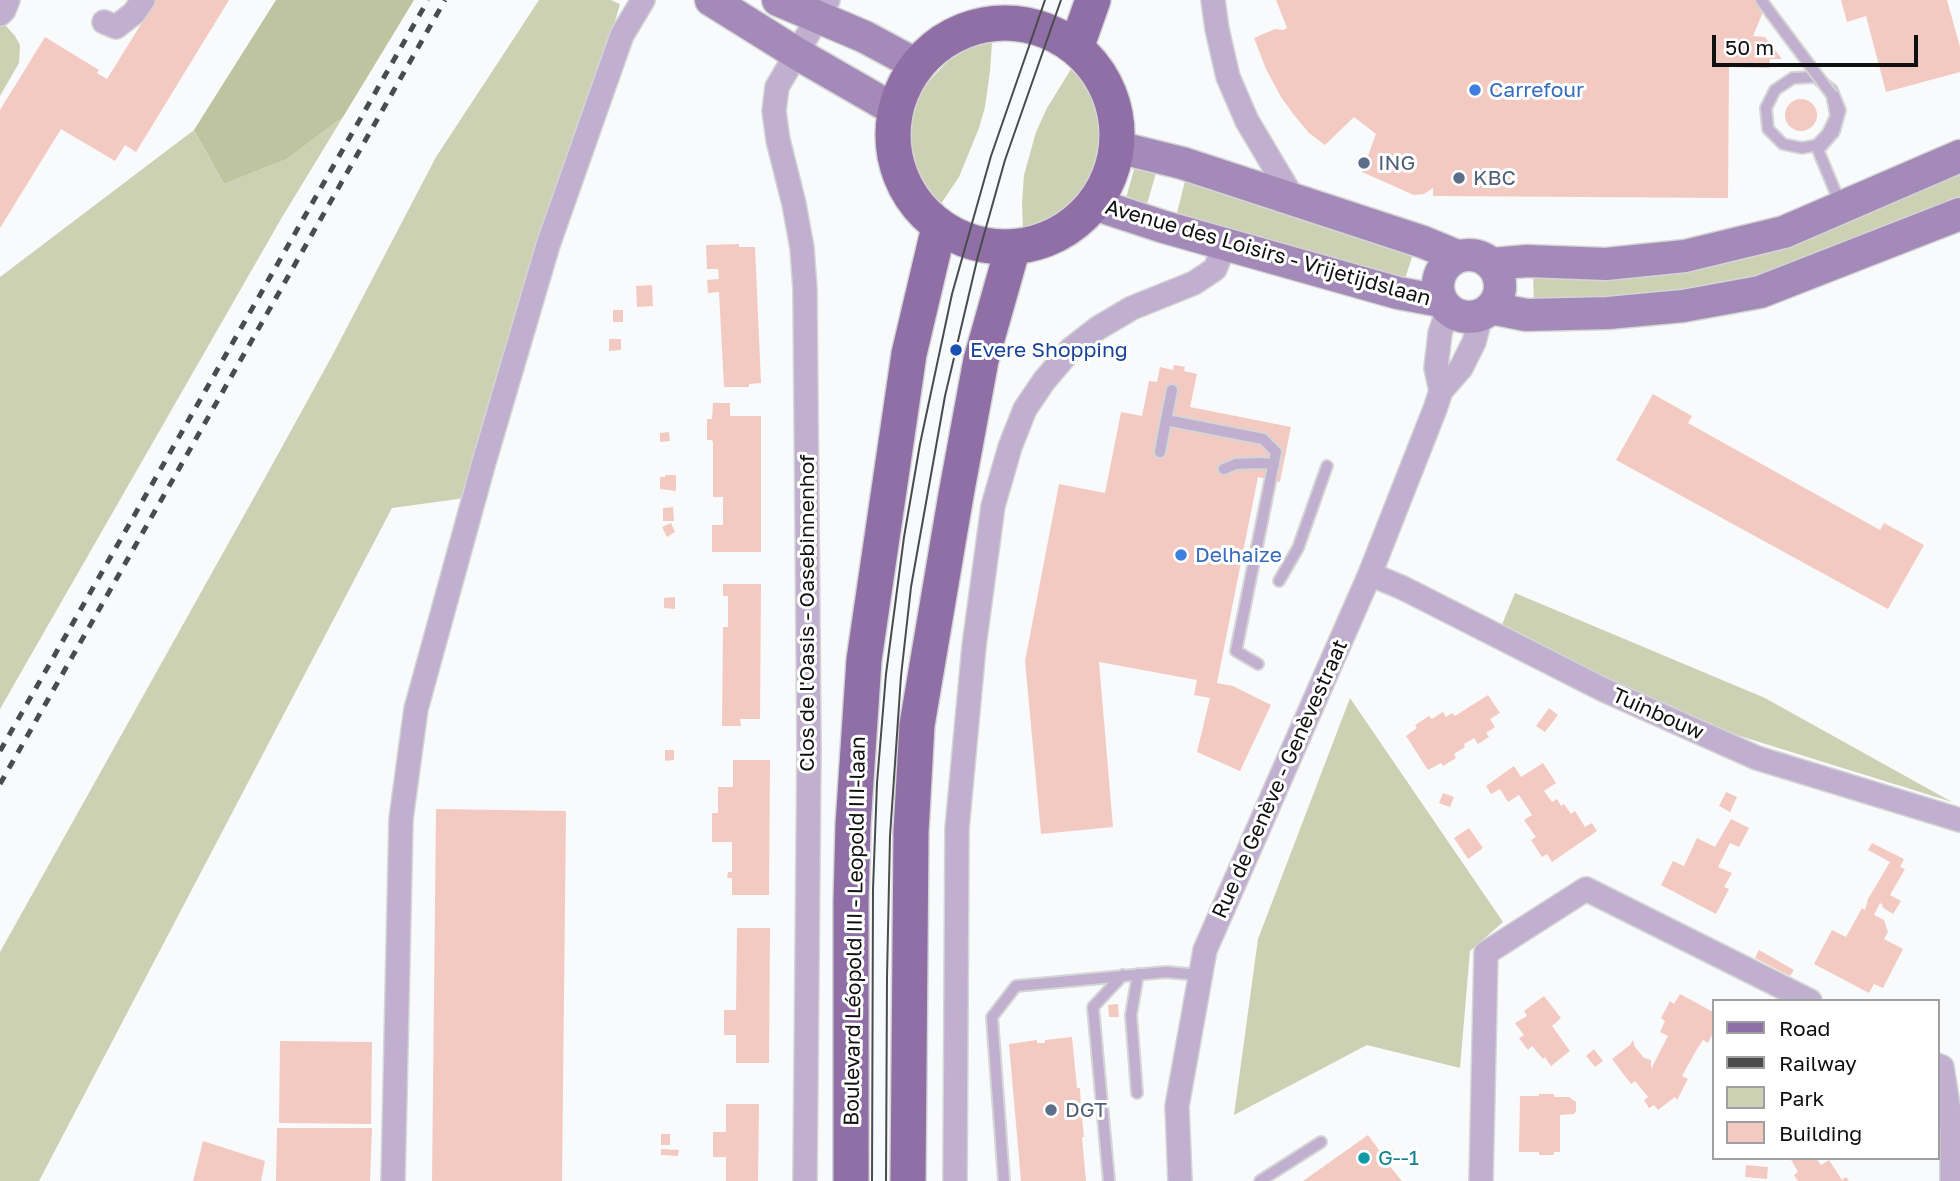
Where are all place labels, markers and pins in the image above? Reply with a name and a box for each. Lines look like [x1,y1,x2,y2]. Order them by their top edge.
place label: Carrefour [1489,77,1584,103]
marker: Carrefour [1467,82,1483,98]
place label: ING [1378,150,1415,176]
marker: ING [1356,155,1372,171]
place label: KBC [1473,165,1516,191]
marker: KBC [1451,170,1467,186]
place label: Evere Shopping [970,337,1128,363]
marker: Evere Shopping [948,342,964,358]
place label: Delhaize [1195,542,1282,568]
marker: Delhaize [1173,547,1189,563]
place label: DGT [1065,1097,1107,1123]
marker: DGT [1043,1102,1059,1118]
place label: G--1 [1378,1145,1419,1171]
marker: G--1 [1356,1150,1372,1166]

